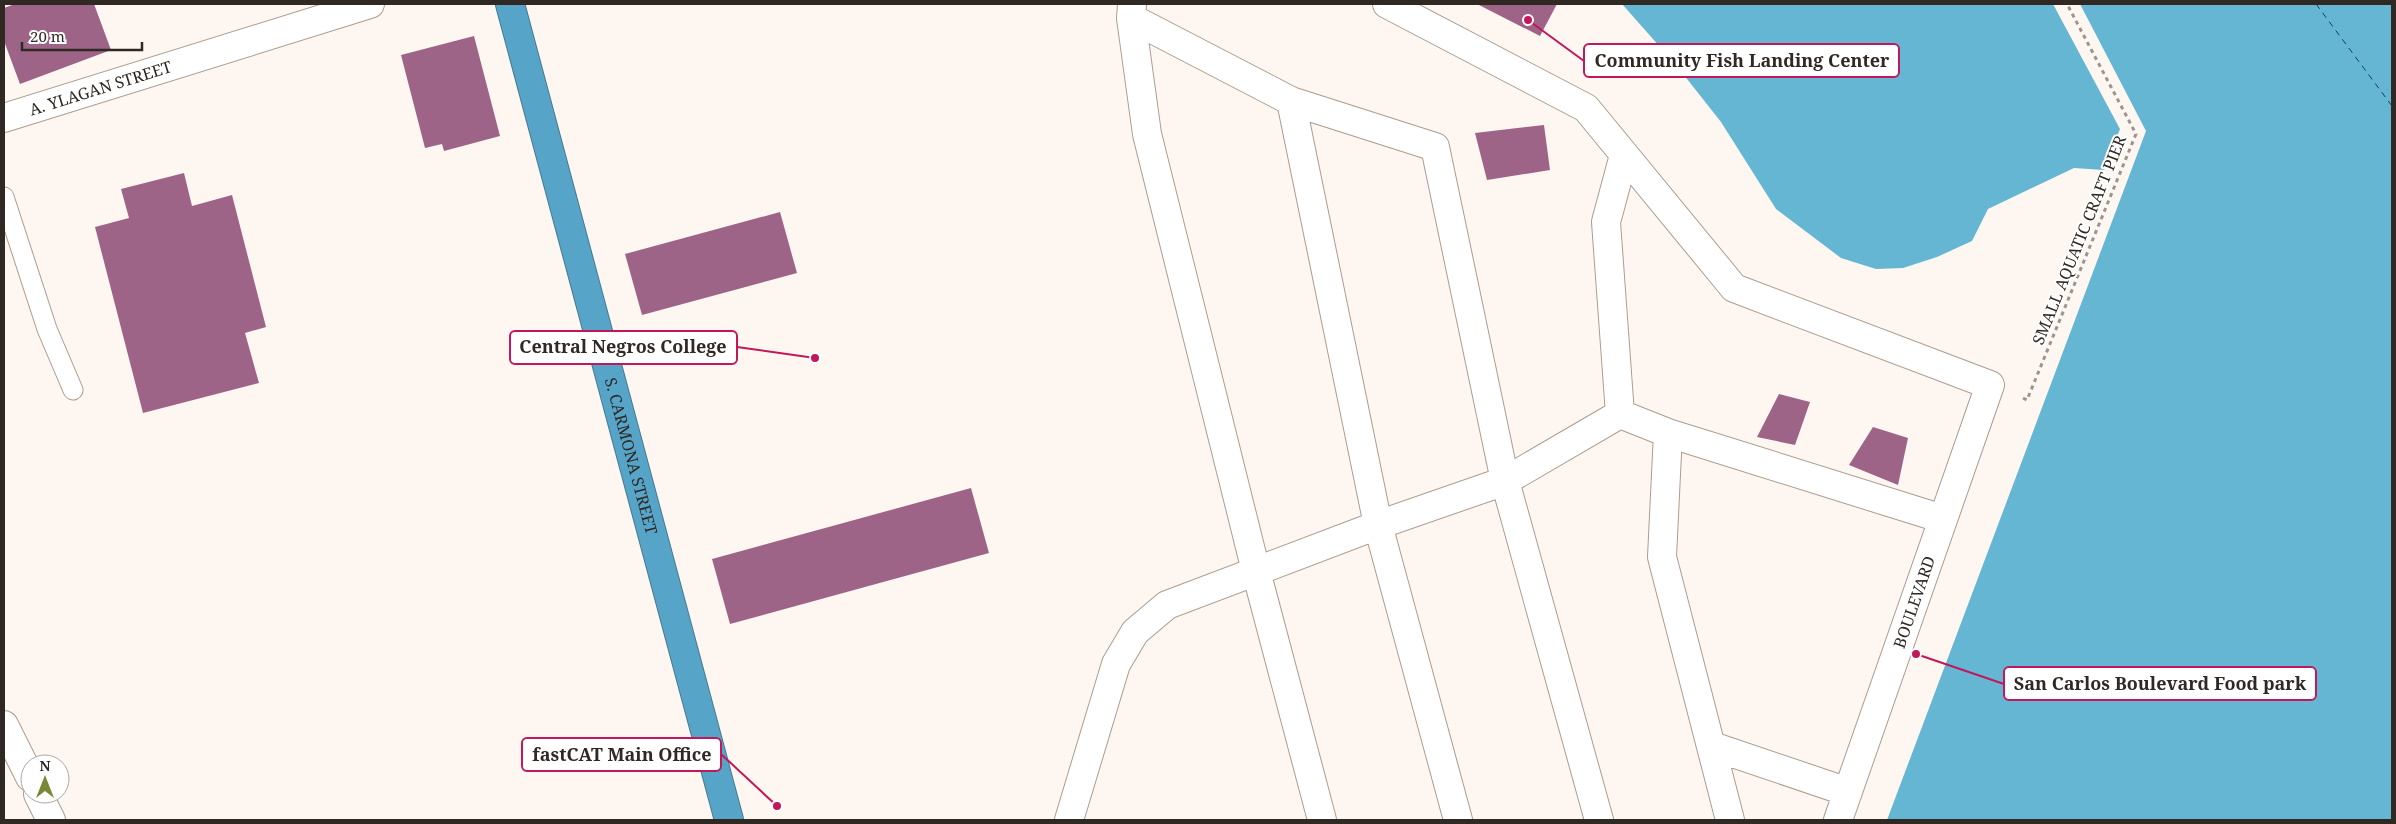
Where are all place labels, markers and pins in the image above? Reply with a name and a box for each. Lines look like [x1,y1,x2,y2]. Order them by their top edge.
callout: Community Fish Landing Center [1584,44,1899,77]
callout: Central Negros College [510,331,737,364]
callout: San Carlos Boulevard Food park [2004,667,2316,700]
callout: fastCAT Main Office [522,738,721,771]

